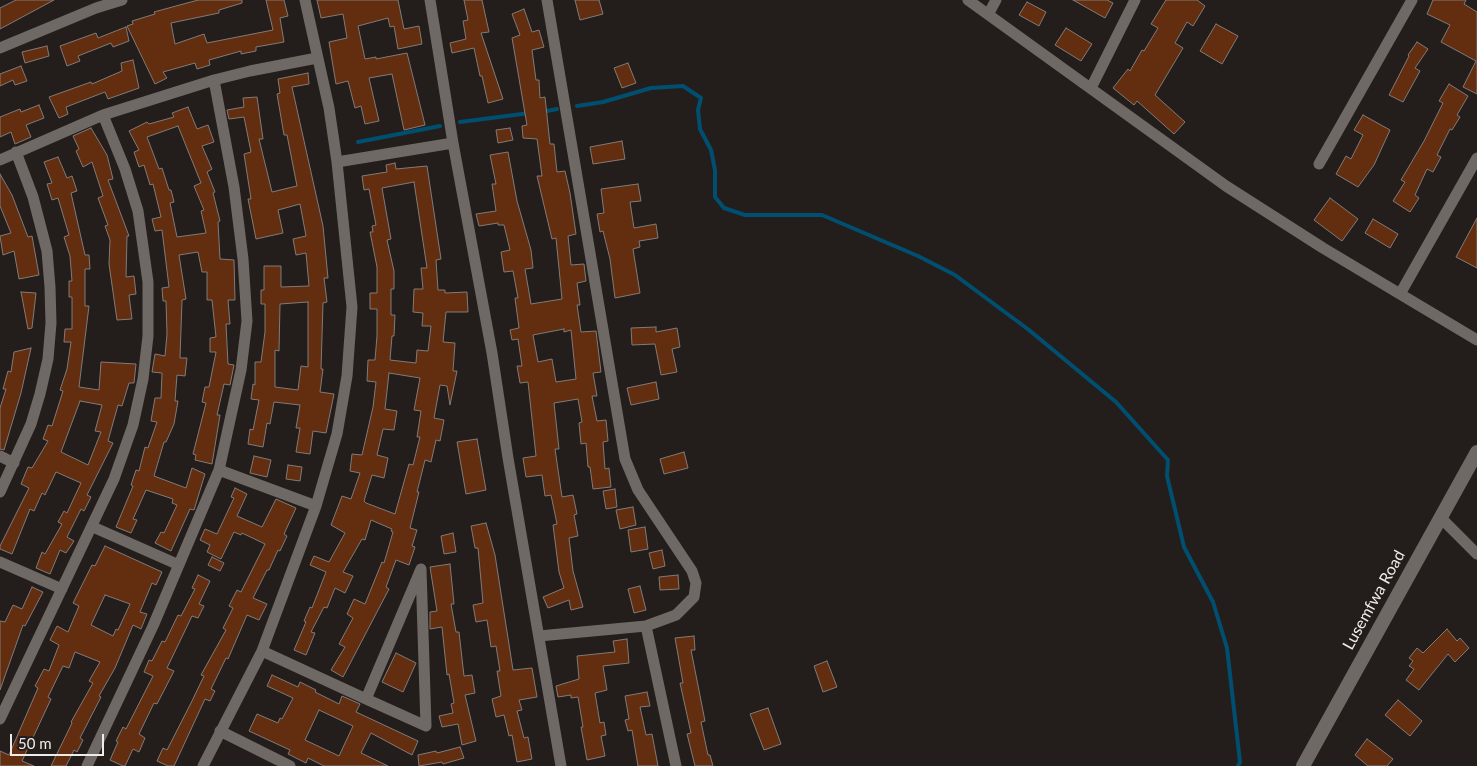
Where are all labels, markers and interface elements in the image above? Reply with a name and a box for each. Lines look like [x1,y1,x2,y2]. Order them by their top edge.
street label: Lusemfwa Road [1339,547,1409,653]
scale bar [12,724,106,756]
text: 50 m [18,734,52,752]

